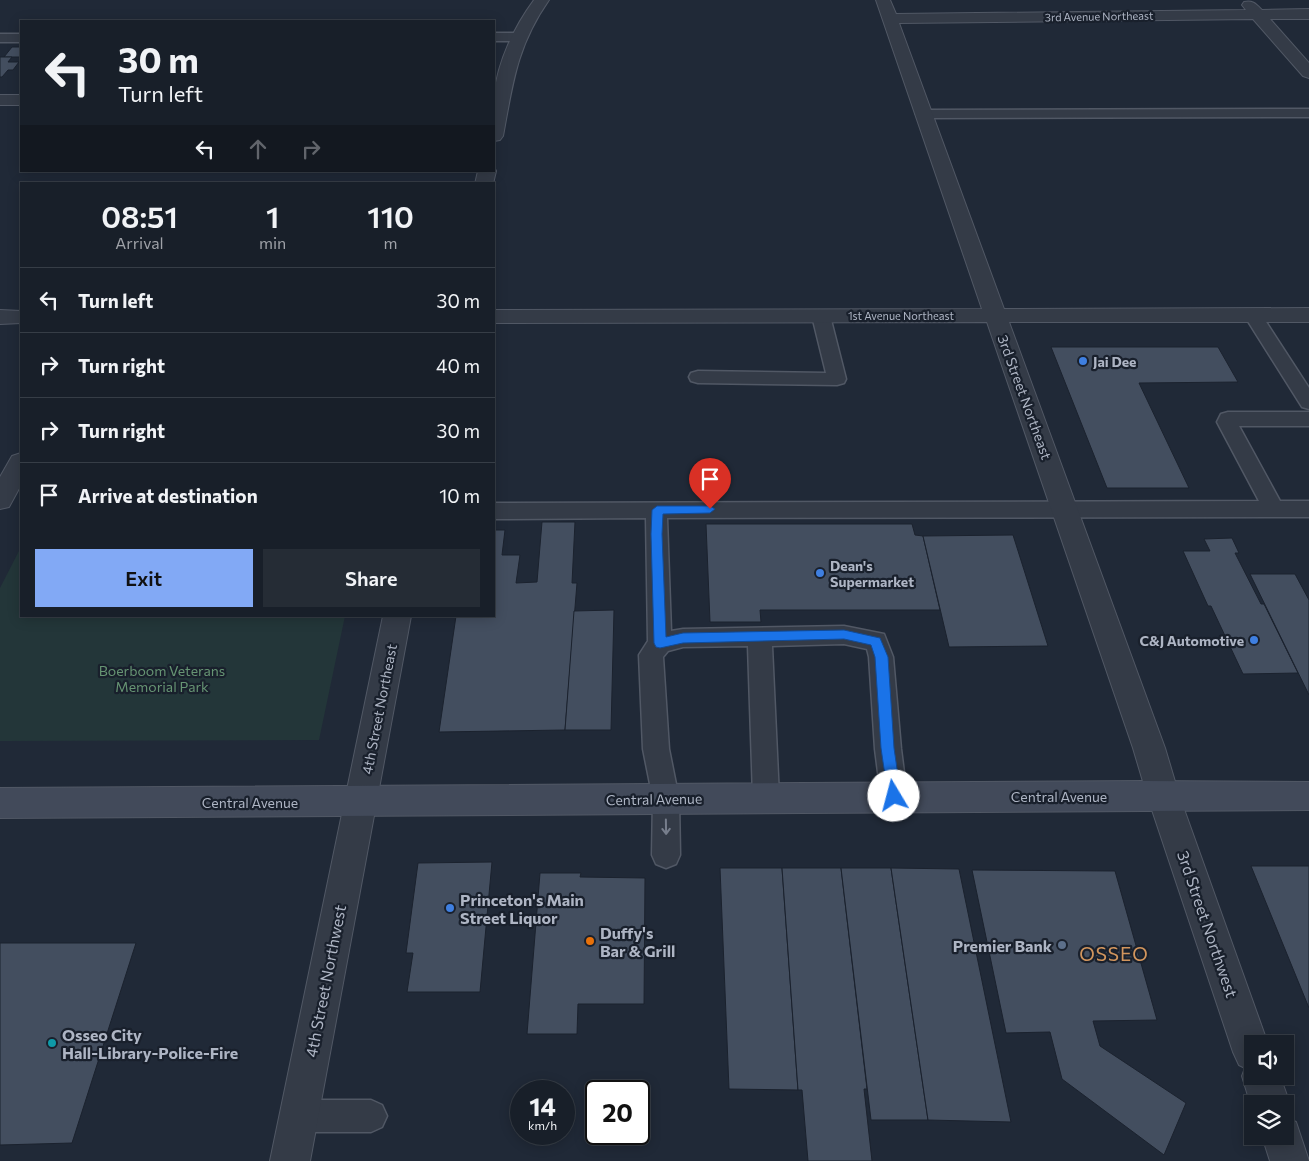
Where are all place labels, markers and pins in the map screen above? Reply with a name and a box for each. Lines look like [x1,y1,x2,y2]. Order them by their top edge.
place label: Jai Dee [1093,353,1136,370]
marker: Jai Dee [1077,355,1089,367]
pin [689,458,731,509]
place label: Dean's Supermarket [830,557,914,590]
marker: Dean's Supermarket [814,567,826,579]
place label: C&J Automotive [1139,632,1244,649]
marker: C&J Automotive [1248,634,1260,646]
place label: Princeton's Main Street Liquor [460,890,584,927]
marker: Princeton's Main Street Liquor [444,902,456,914]
place label: Duffy's Bar & Grill [600,923,675,960]
marker: Duffy's Bar & Grill [584,935,596,947]
place label: Premier Bank [953,936,1053,955]
marker: Premier Bank [1056,939,1068,951]
place label: Osseo City Hall-Library-Police-Fire [62,1025,238,1062]
marker: Osseo City Hall-Library-Police-Fire [46,1037,58,1049]

